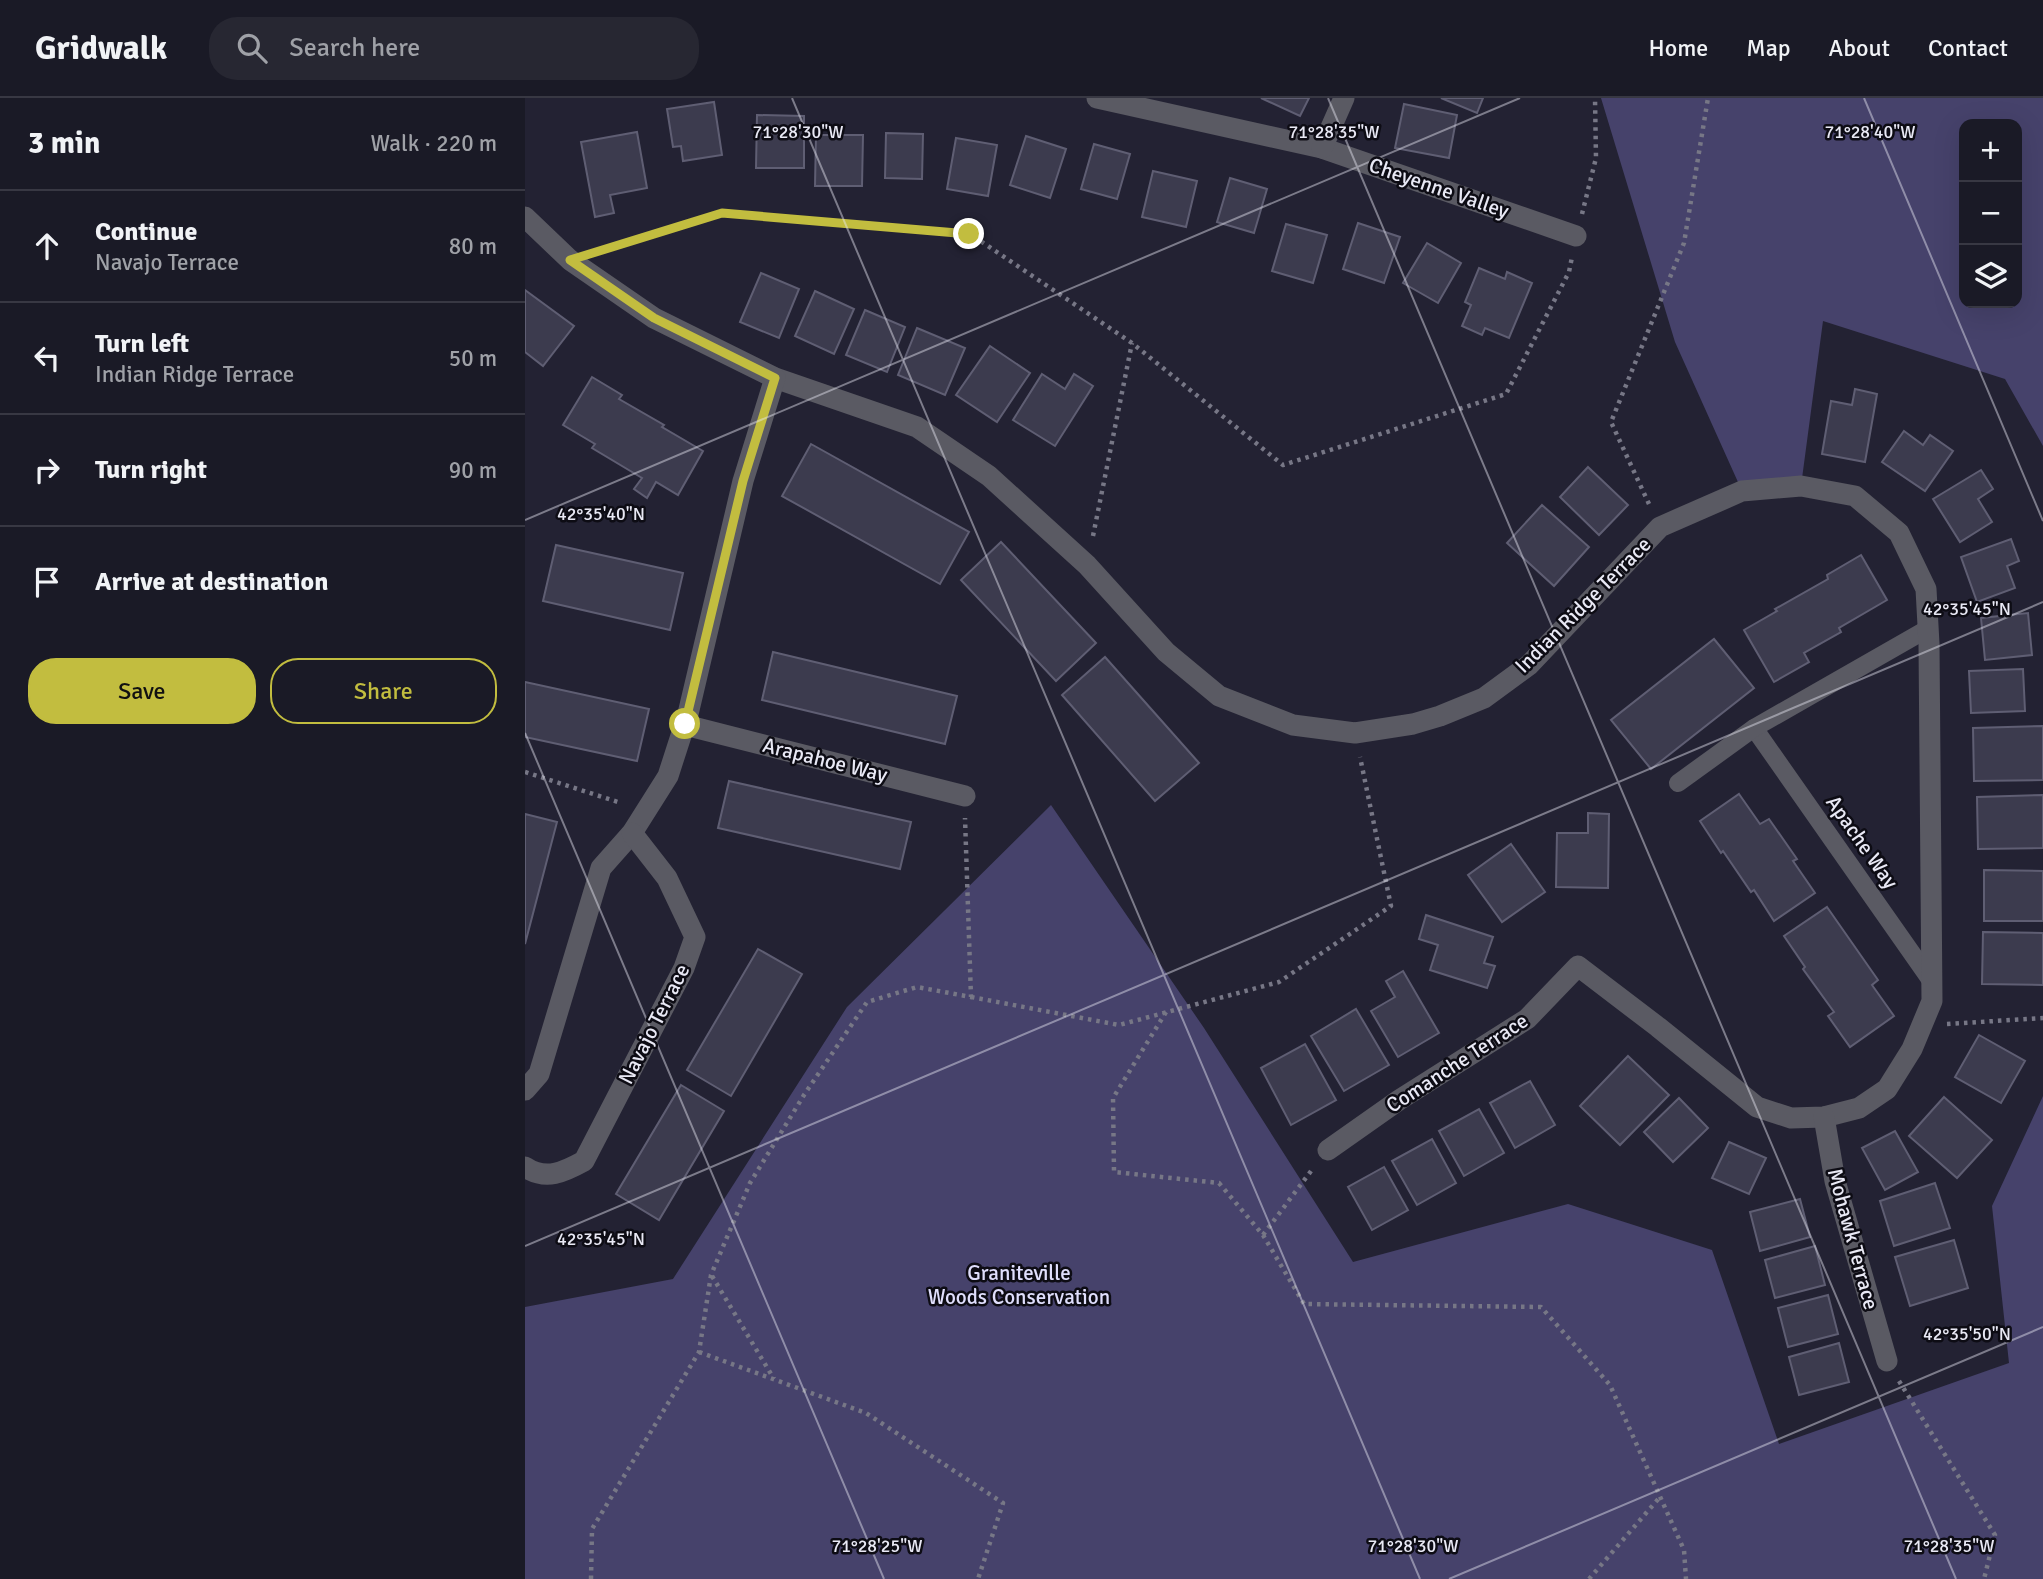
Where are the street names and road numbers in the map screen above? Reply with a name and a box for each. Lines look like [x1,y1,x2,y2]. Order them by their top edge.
street label: Cheyenne Valley [1366,152,1513,224]
street label: Indian Ridge Terrace [1509,531,1657,679]
street label: Arapahoe Way [760,732,890,788]
street label: Apache Way [1820,790,1904,894]
street label: Navajo Terrace [613,960,695,1088]
street label: Comanche Terrace [1381,1007,1533,1119]
street label: Mohawk Terrace [1822,1165,1884,1313]

